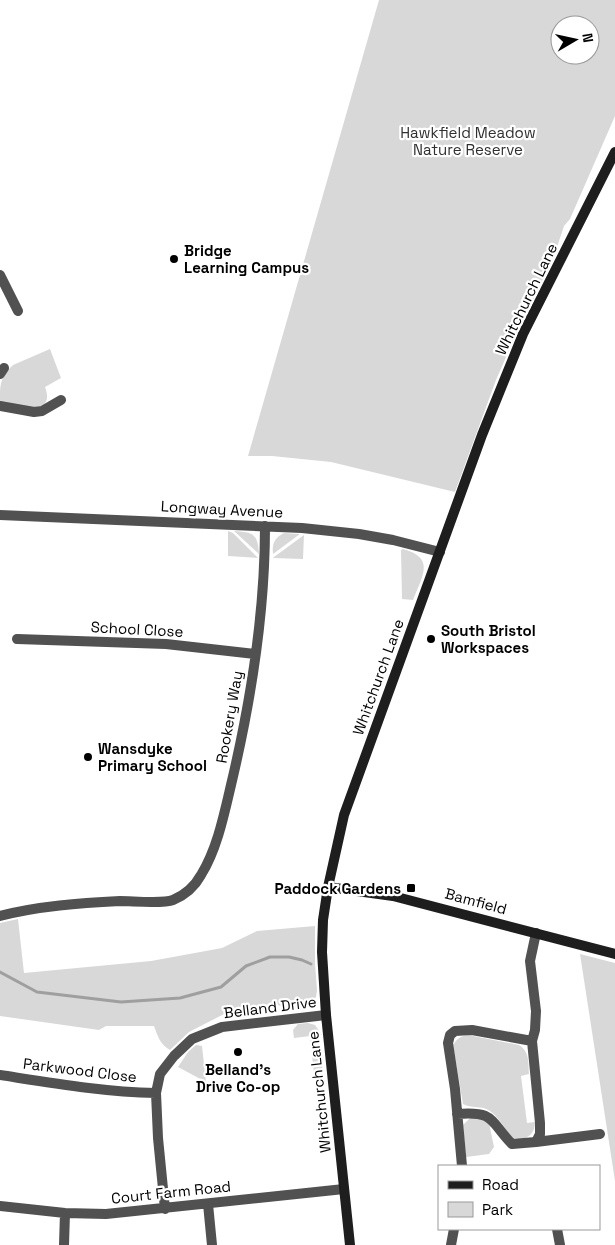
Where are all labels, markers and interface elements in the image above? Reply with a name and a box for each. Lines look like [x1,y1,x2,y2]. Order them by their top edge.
north arrow [550,15,600,65]
text: N [578,32,597,44]
park label: Hawkfield Meadow Nature Reserve [400,123,536,159]
street label: Whitchurch Lane [491,240,561,358]
place label: Bridge Learning Campus [184,241,309,277]
marker: Bridge Learning Campus [168,253,180,265]
street label: Longway Avenue [160,496,284,522]
street label: Whitchurch Lane [348,616,408,738]
street label: School Close [90,617,184,641]
place label: South Bristol Workspaces [441,621,536,657]
marker: South Bristol Workspaces [425,633,437,645]
street label: Rookery Way [212,669,246,765]
place label: Wansdyke Primary School [98,739,207,775]
marker: Wansdyke Primary School [82,751,94,763]
place label: Paddock Gardens [275,879,401,898]
marker: Paddock Gardens [405,882,417,894]
street label: Bamfield [443,884,509,918]
street label: Belland Drive [222,992,318,1022]
street label: Whitchurch Lane [303,1030,335,1154]
marker: Belland's Drive Co-op [232,1046,244,1058]
street label: Parkwood Close [22,1054,138,1086]
place label: Belland's Drive Co-op [196,1060,280,1096]
legend [438,1165,600,1230]
text: Road [482,1175,519,1194]
street label: Court Farm Road [110,1176,232,1208]
text: Park [482,1200,513,1219]

